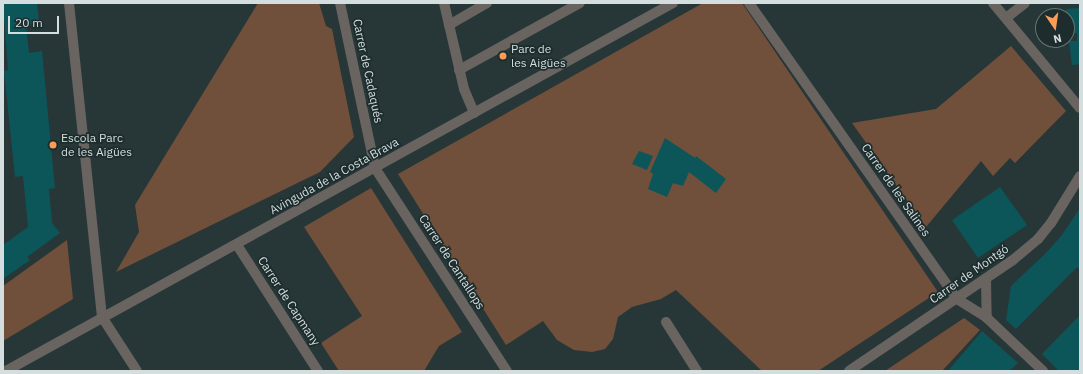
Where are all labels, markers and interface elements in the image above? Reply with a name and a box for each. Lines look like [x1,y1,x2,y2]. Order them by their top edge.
scale bar [10,8,61,34]
north arrow [1035,8,1075,48]
text: 20 m [15,15,43,30]
street label: Carrer de Cadaqués [350,18,386,124]
text: N [1052,31,1063,46]
place label: Parc de les Aigües [511,42,566,70]
marker: Parc de les Aigües [498,51,508,61]
place label: Escola Parc de les Aigües [61,131,132,159]
street label: Avinguda de la Costa Brava [267,134,401,218]
marker: Escola Parc de les Aigües [48,140,58,150]
street label: Carrer de les Salines [858,141,934,239]
street label: Carrer de Cantallops [416,212,488,312]
street label: Carrer de Montgó [927,241,1011,307]
street label: Carrer de Capmany [255,254,323,348]

